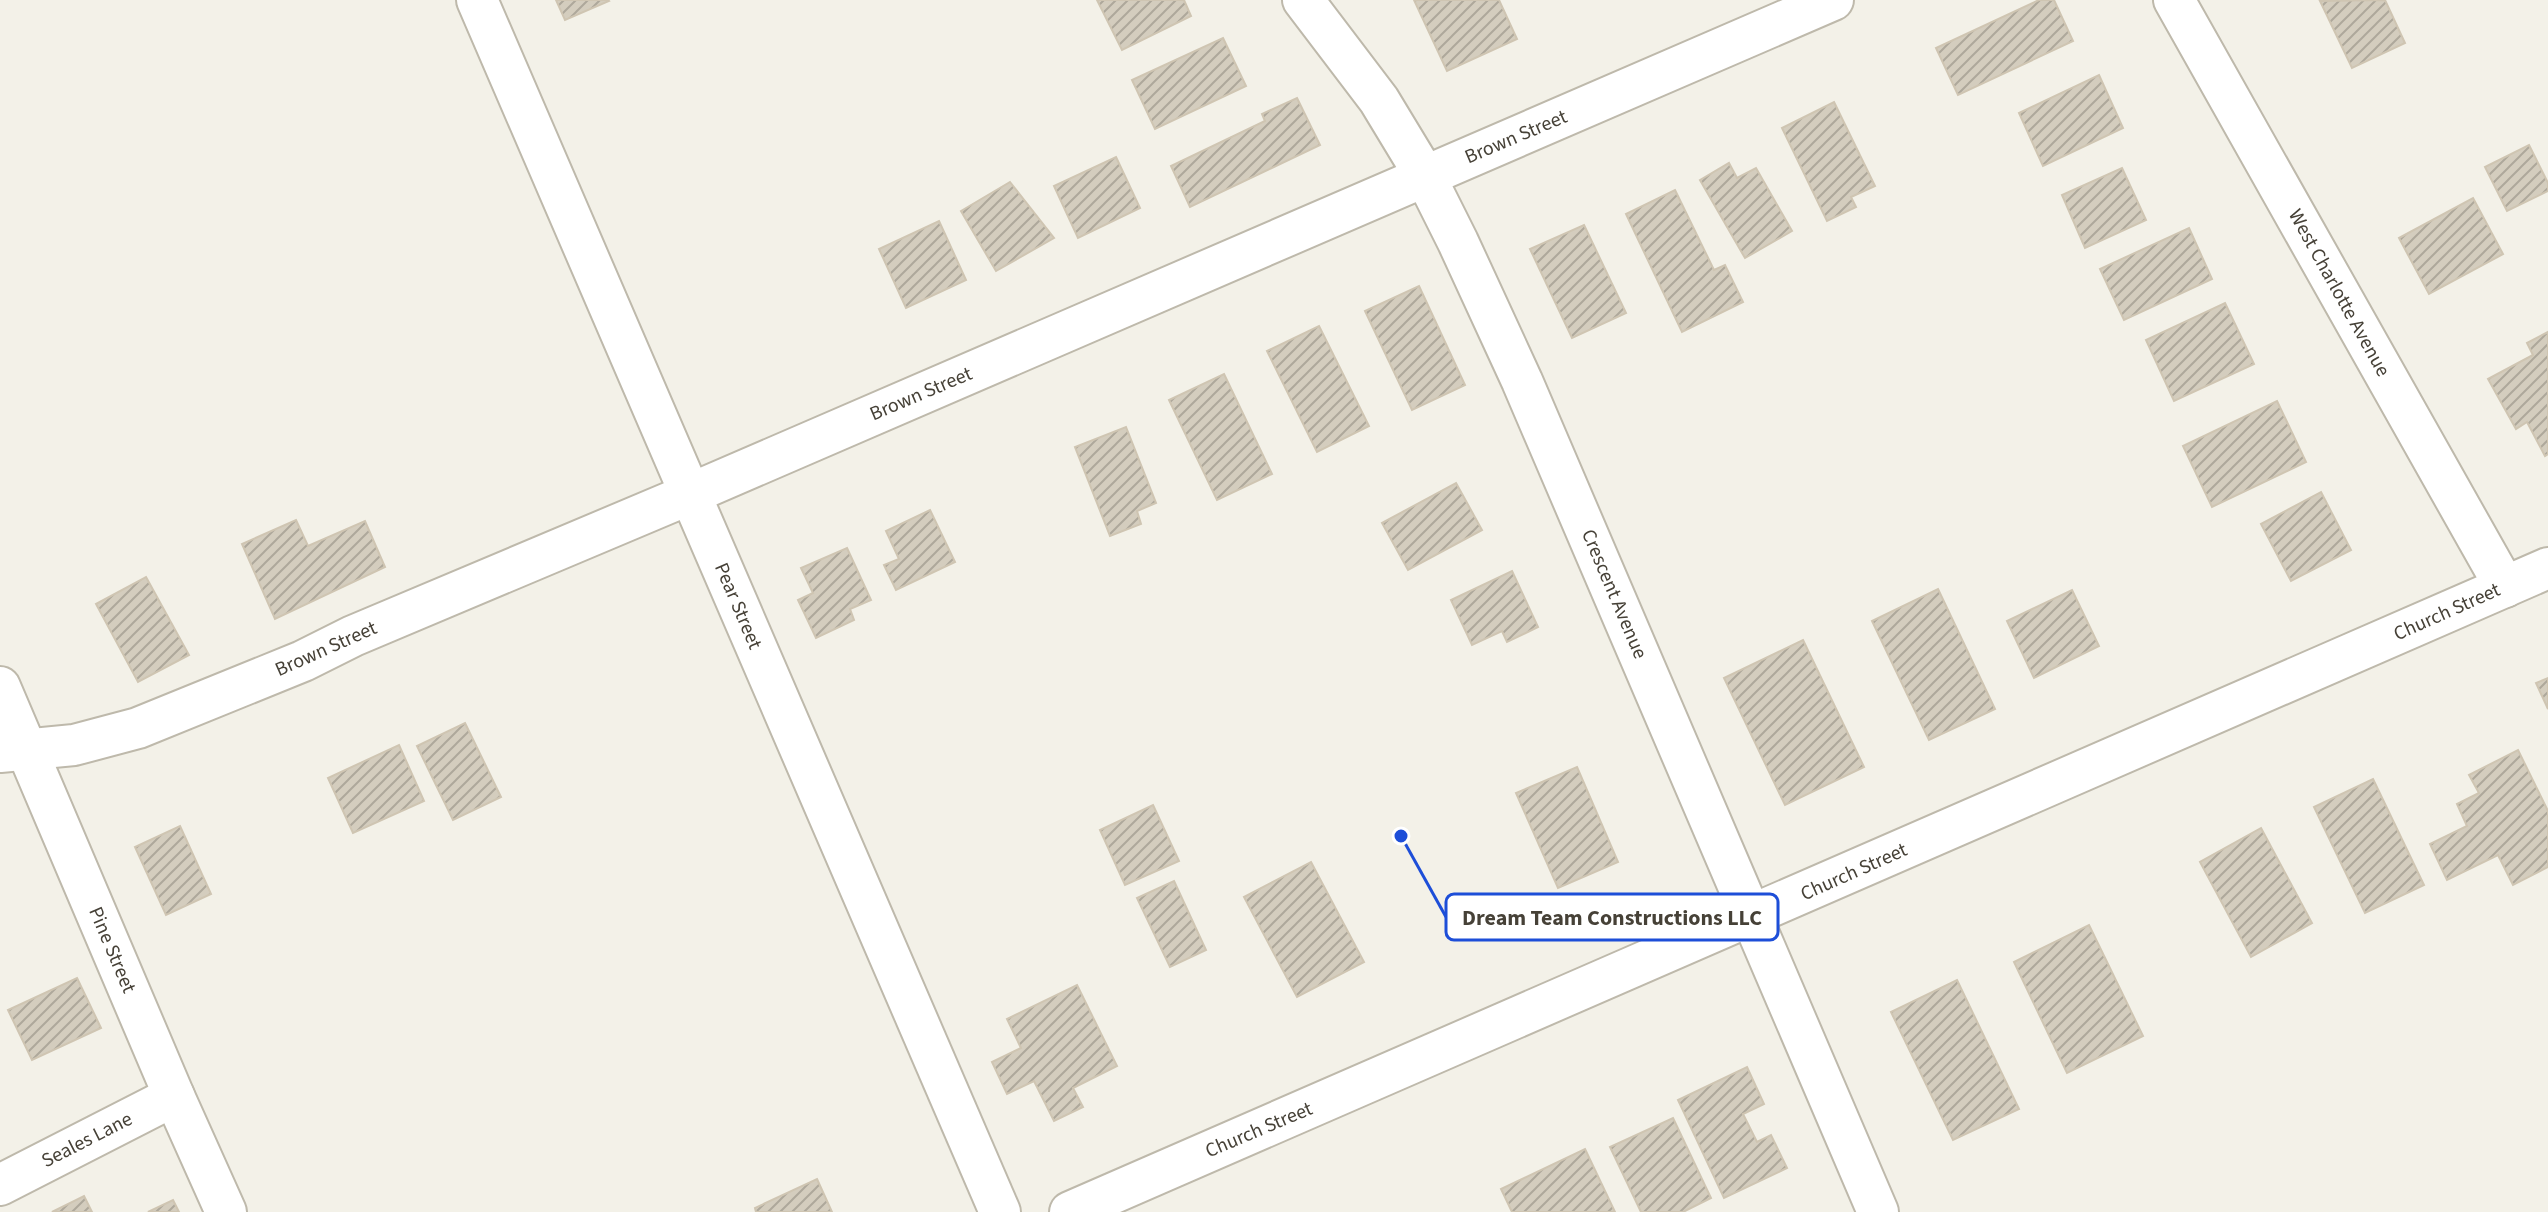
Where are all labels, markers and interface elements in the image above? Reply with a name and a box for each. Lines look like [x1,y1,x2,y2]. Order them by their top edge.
street label: Brown Street [1460,103,1572,171]
street label: West Charlotte Avenue [2281,204,2397,382]
street label: Brown Street [865,360,977,428]
street label: Crescent Avenue [1574,525,1654,663]
street label: Pear Street [707,558,769,654]
street label: Church Street [2389,576,2505,648]
street label: Brown Street [271,614,382,684]
street label: Church Street [1796,836,1912,908]
callout: Dream Team Constructions LLC [1446,894,1778,940]
text: Dream Team Constructions LLC [1462,902,1762,934]
street label: Pine Street [81,903,143,998]
street label: Church Street [1201,1095,1317,1165]
street label: Seales Lane [37,1105,137,1175]

